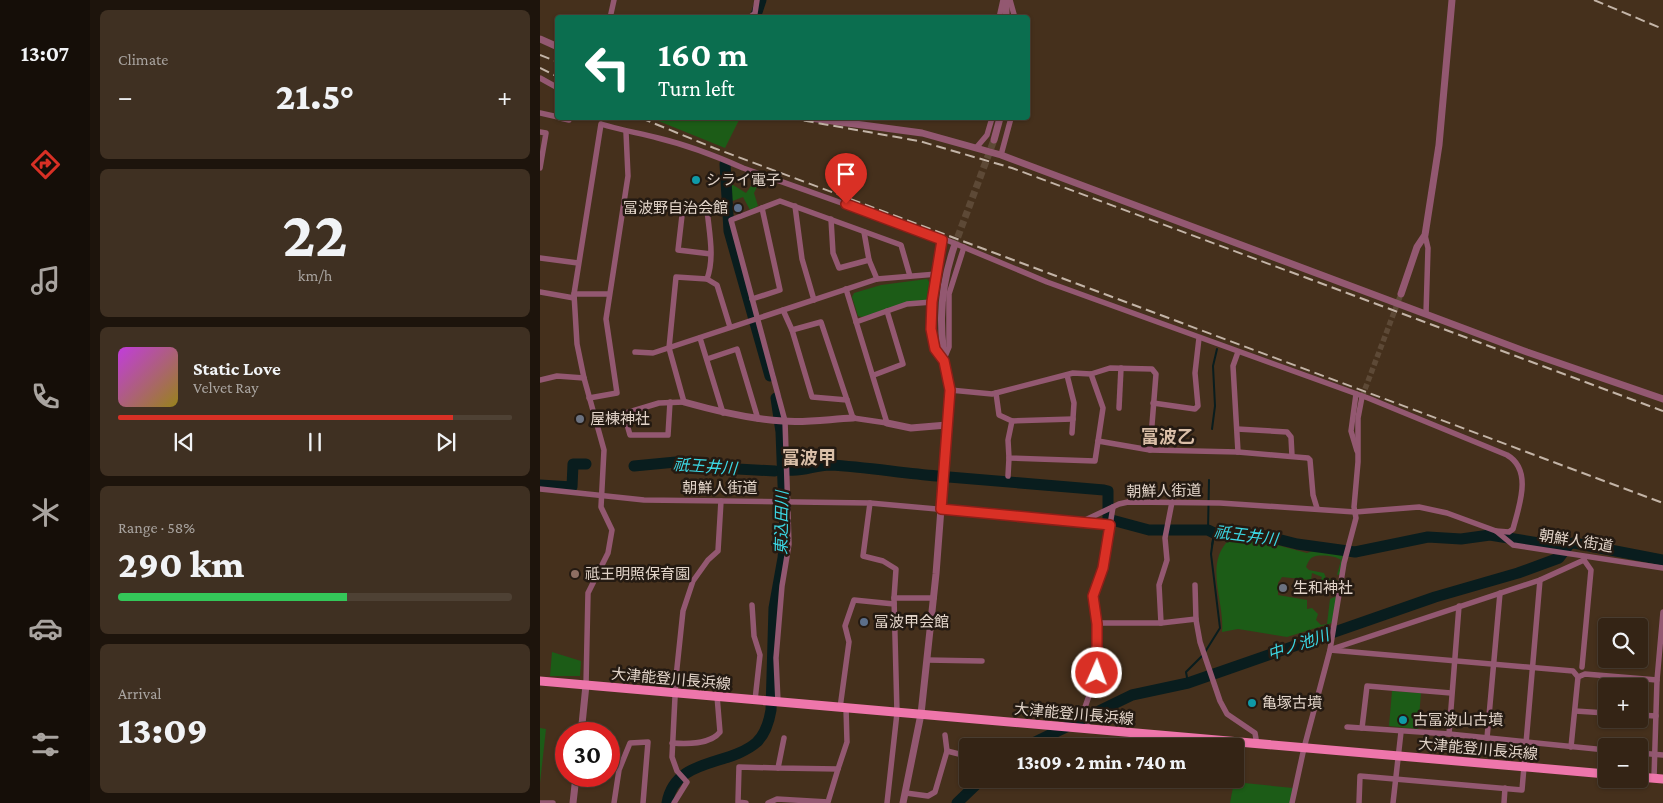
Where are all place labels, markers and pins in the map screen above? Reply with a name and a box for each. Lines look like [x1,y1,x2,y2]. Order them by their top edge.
pin [825,153,867,204]
place label: シライ電子 [706,172,781,188]
marker: シライ電子 [690,174,702,186]
place label: 冨波野自治会館 [623,200,728,216]
marker: 冨波野自治会館 [732,202,744,214]
place label: 屋棟神社 [590,410,650,427]
marker: 屋棟神社 [574,413,586,425]
place label: 祗王明照保育園 [585,566,690,582]
marker: 祗王明照保育園 [569,568,581,580]
place label: 生和神社 [1293,580,1353,596]
marker: 生和神社 [1277,582,1289,594]
place label: 冨波甲会館 [874,614,949,630]
marker: 冨波甲会館 [858,616,870,628]
place label: 亀塚古墳 [1262,695,1322,711]
marker: 亀塚古墳 [1246,697,1258,709]
place label: 古冨波山古墳 [1413,712,1503,728]
marker: 古冨波山古墳 [1397,714,1409,726]

